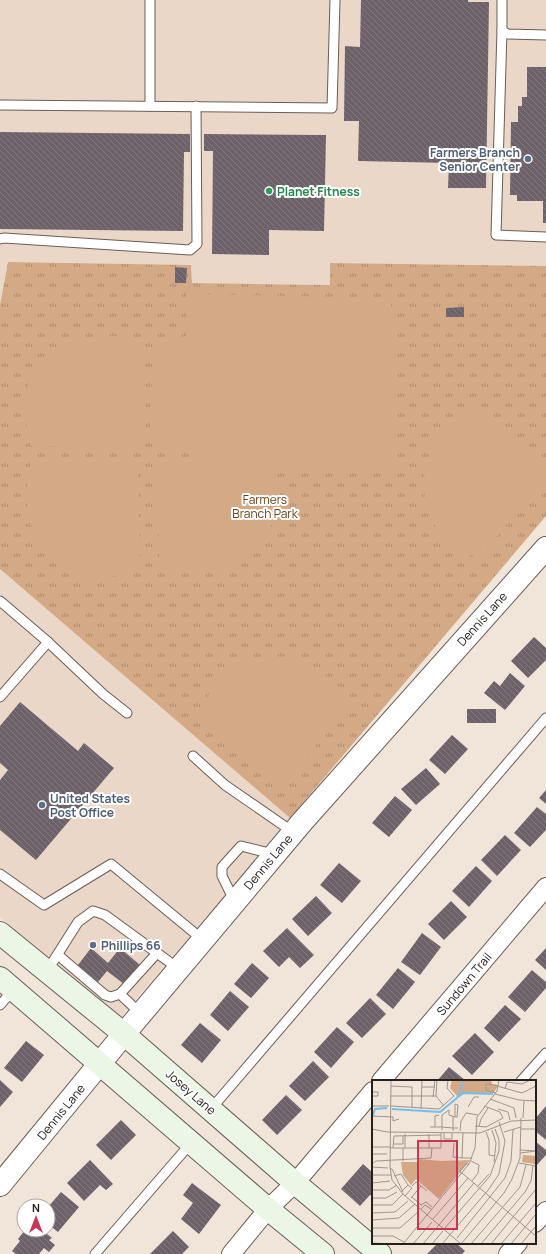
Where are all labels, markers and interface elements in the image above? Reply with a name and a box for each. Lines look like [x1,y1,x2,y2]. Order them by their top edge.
place label: Farmers Branch Senior Center [430,144,520,175]
marker: Farmers Branch Senior Center [523,154,533,164]
place label: Planet Fitness [277,183,360,200]
marker: Planet Fitness [264,186,274,196]
park label: Farmers Branch Park [232,491,299,522]
street label: Dennis Lane [453,588,511,650]
place label: United States Post Office [50,790,130,821]
marker: United States Post Office [37,800,47,810]
street label: Dennis Lane [240,831,296,893]
place label: Phillips 66 [101,937,161,954]
marker: Phillips 66 [88,940,98,950]
street label: Sundown Trail [433,949,495,1019]
street label: Josey Lane [162,1065,220,1119]
street label: Dennis Lane [33,1080,89,1144]
inset map [372,1080,536,1244]
north arrow [16,1198,56,1238]
text: N [32,1200,40,1215]

